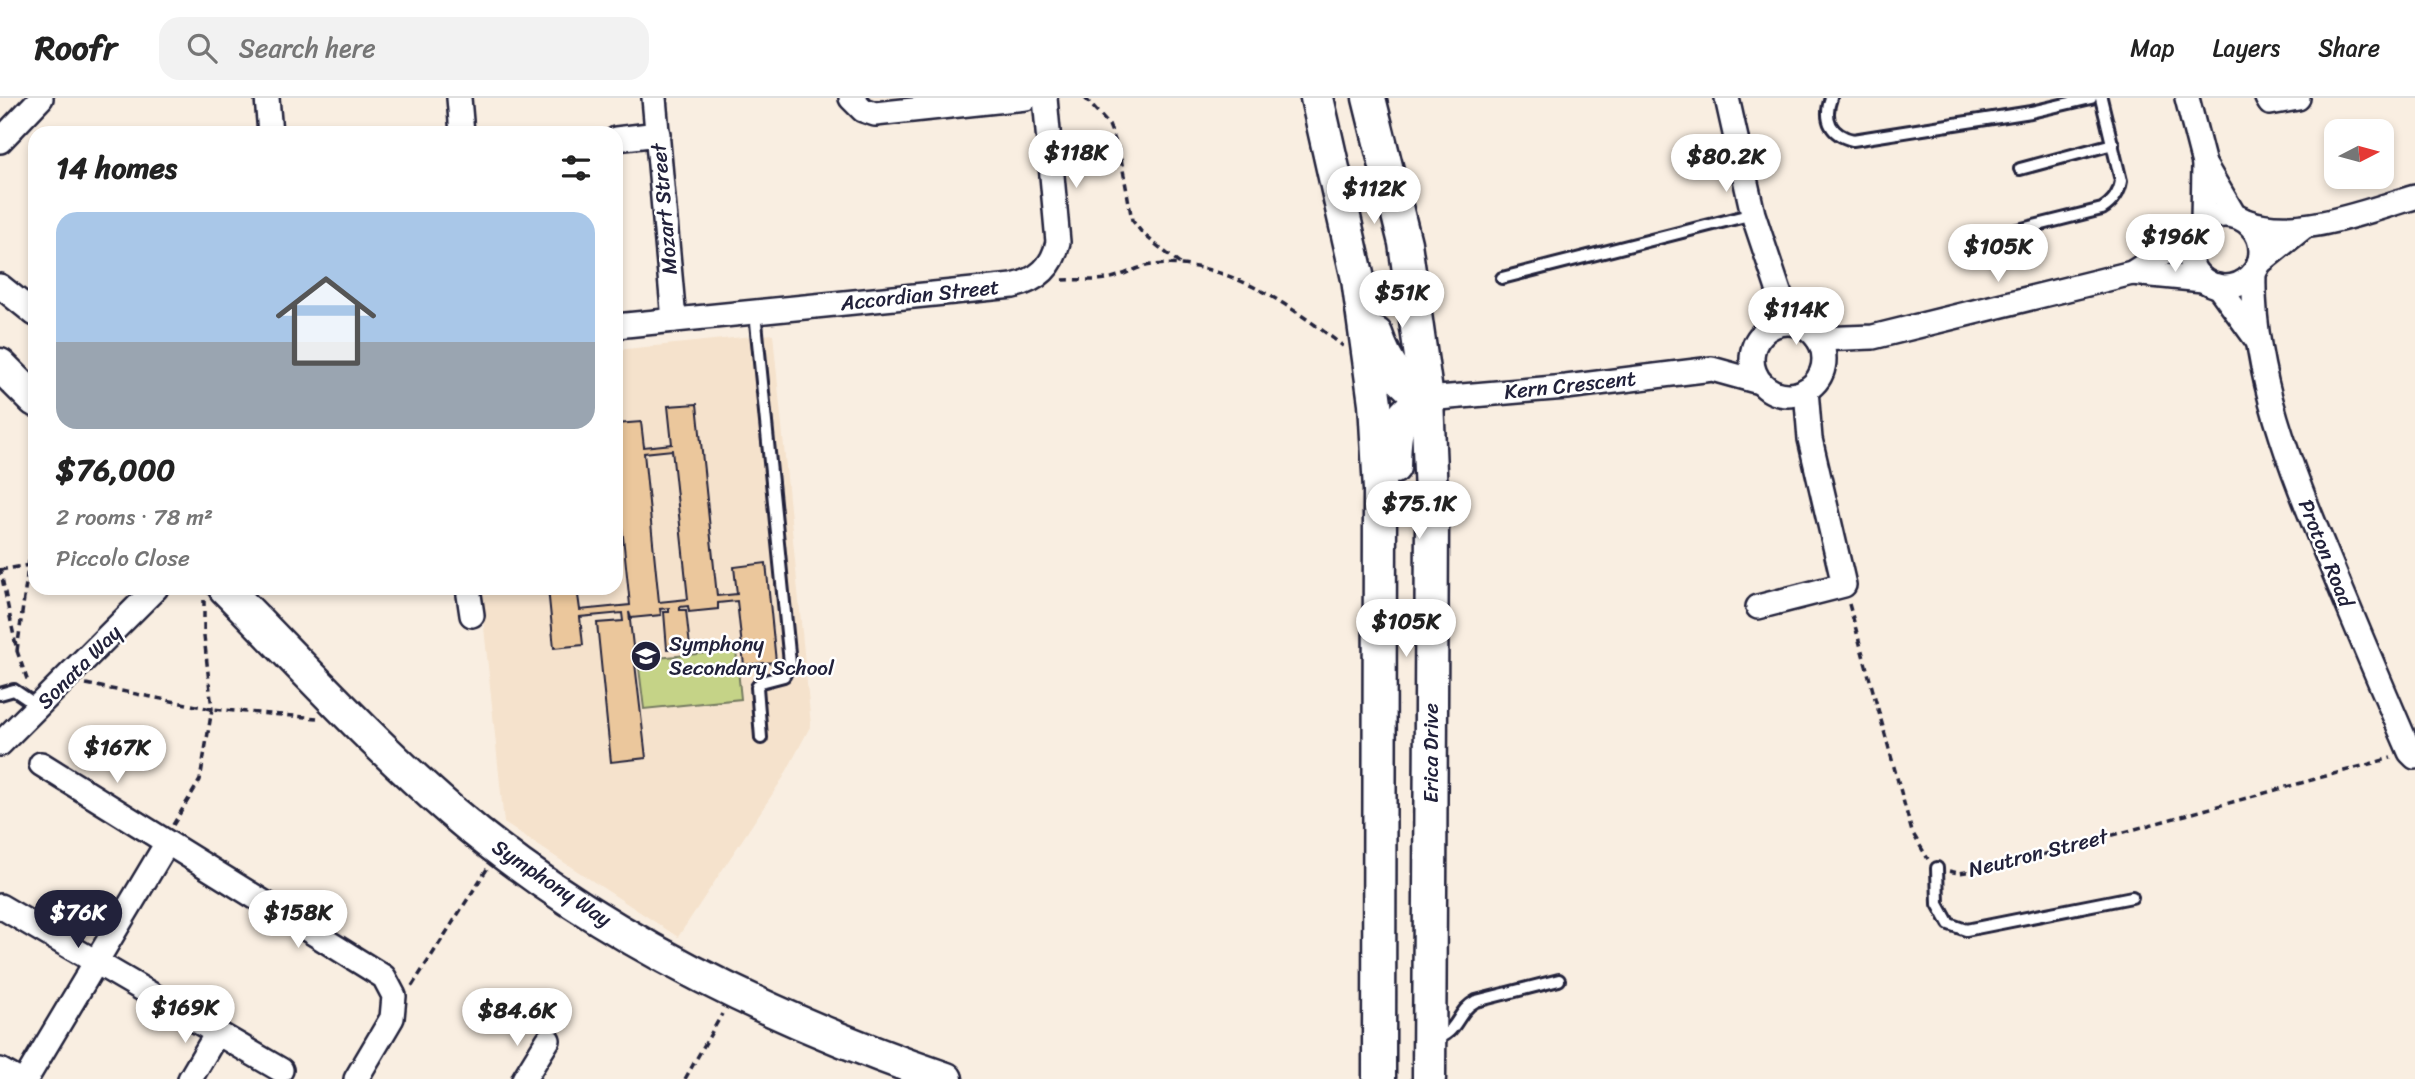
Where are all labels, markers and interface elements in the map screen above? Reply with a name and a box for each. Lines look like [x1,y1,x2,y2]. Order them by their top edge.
search box [159,17,649,80]
text: Roofr [35,19,117,77]
text: Search here [239,25,376,71]
text: Map [2130,27,2175,69]
text: Layers [2213,27,2280,69]
text: Share [2318,27,2380,69]
icon: search [183,29,221,67]
north arrow [2324,119,2394,189]
map controls [2324,119,2394,189]
pin: $118K [1027,130,1125,190]
text: $118K [1044,132,1108,173]
pin: $80.2K [1669,134,1783,194]
text: $80.2K [1687,136,1765,177]
street label: Mozart Street [639,140,689,276]
text: 14 homes [56,141,177,195]
icon: filters [557,149,595,187]
pin: $112K [1325,166,1423,226]
text: $112K [1343,168,1405,209]
pin: $196K [2126,214,2224,274]
text: $196K [2142,216,2208,257]
pin: $105K [1949,225,2047,284]
text: $105K [1964,226,2032,267]
icon: home [263,258,389,384]
street label: Accordian Street [838,268,1001,322]
pin: $51K [1361,271,1443,330]
text: $51K [1375,272,1429,313]
pin: $114K [1747,288,1845,347]
text: $114K [1764,289,1828,330]
street label: Kern Crescent [1502,359,1638,411]
text: $76,000 [56,443,175,497]
pin: $75.1K [1362,482,1476,541]
text: $75.1K [1382,483,1456,524]
street label: Proton Road [2287,493,2366,615]
text: 2 rooms · 78 m² [56,497,213,538]
text: Piccolo Close [56,538,190,579]
pin: $105K [1357,600,1455,659]
text: $105K [1372,601,1440,642]
street label: Sonata Way [27,615,131,719]
place label: Symphony Secondary School [669,625,835,687]
school or university icon: Symphony Secondary School [629,639,663,673]
street label: Erica Drive [1412,703,1450,803]
pin: $167K [68,726,166,785]
text: $167K [84,727,150,768]
street label: Neutron Street [1964,817,2113,889]
street label: Symphony Way [484,829,620,937]
pin: $76K [37,890,119,950]
pin: $158K [249,890,347,950]
text: $76K [50,892,106,933]
text: $158K [264,892,332,933]
pin: $169K [136,986,234,1045]
text: $169K [152,987,218,1028]
pin: $84.6K [460,988,574,1048]
text: $84.6K [478,990,556,1031]

